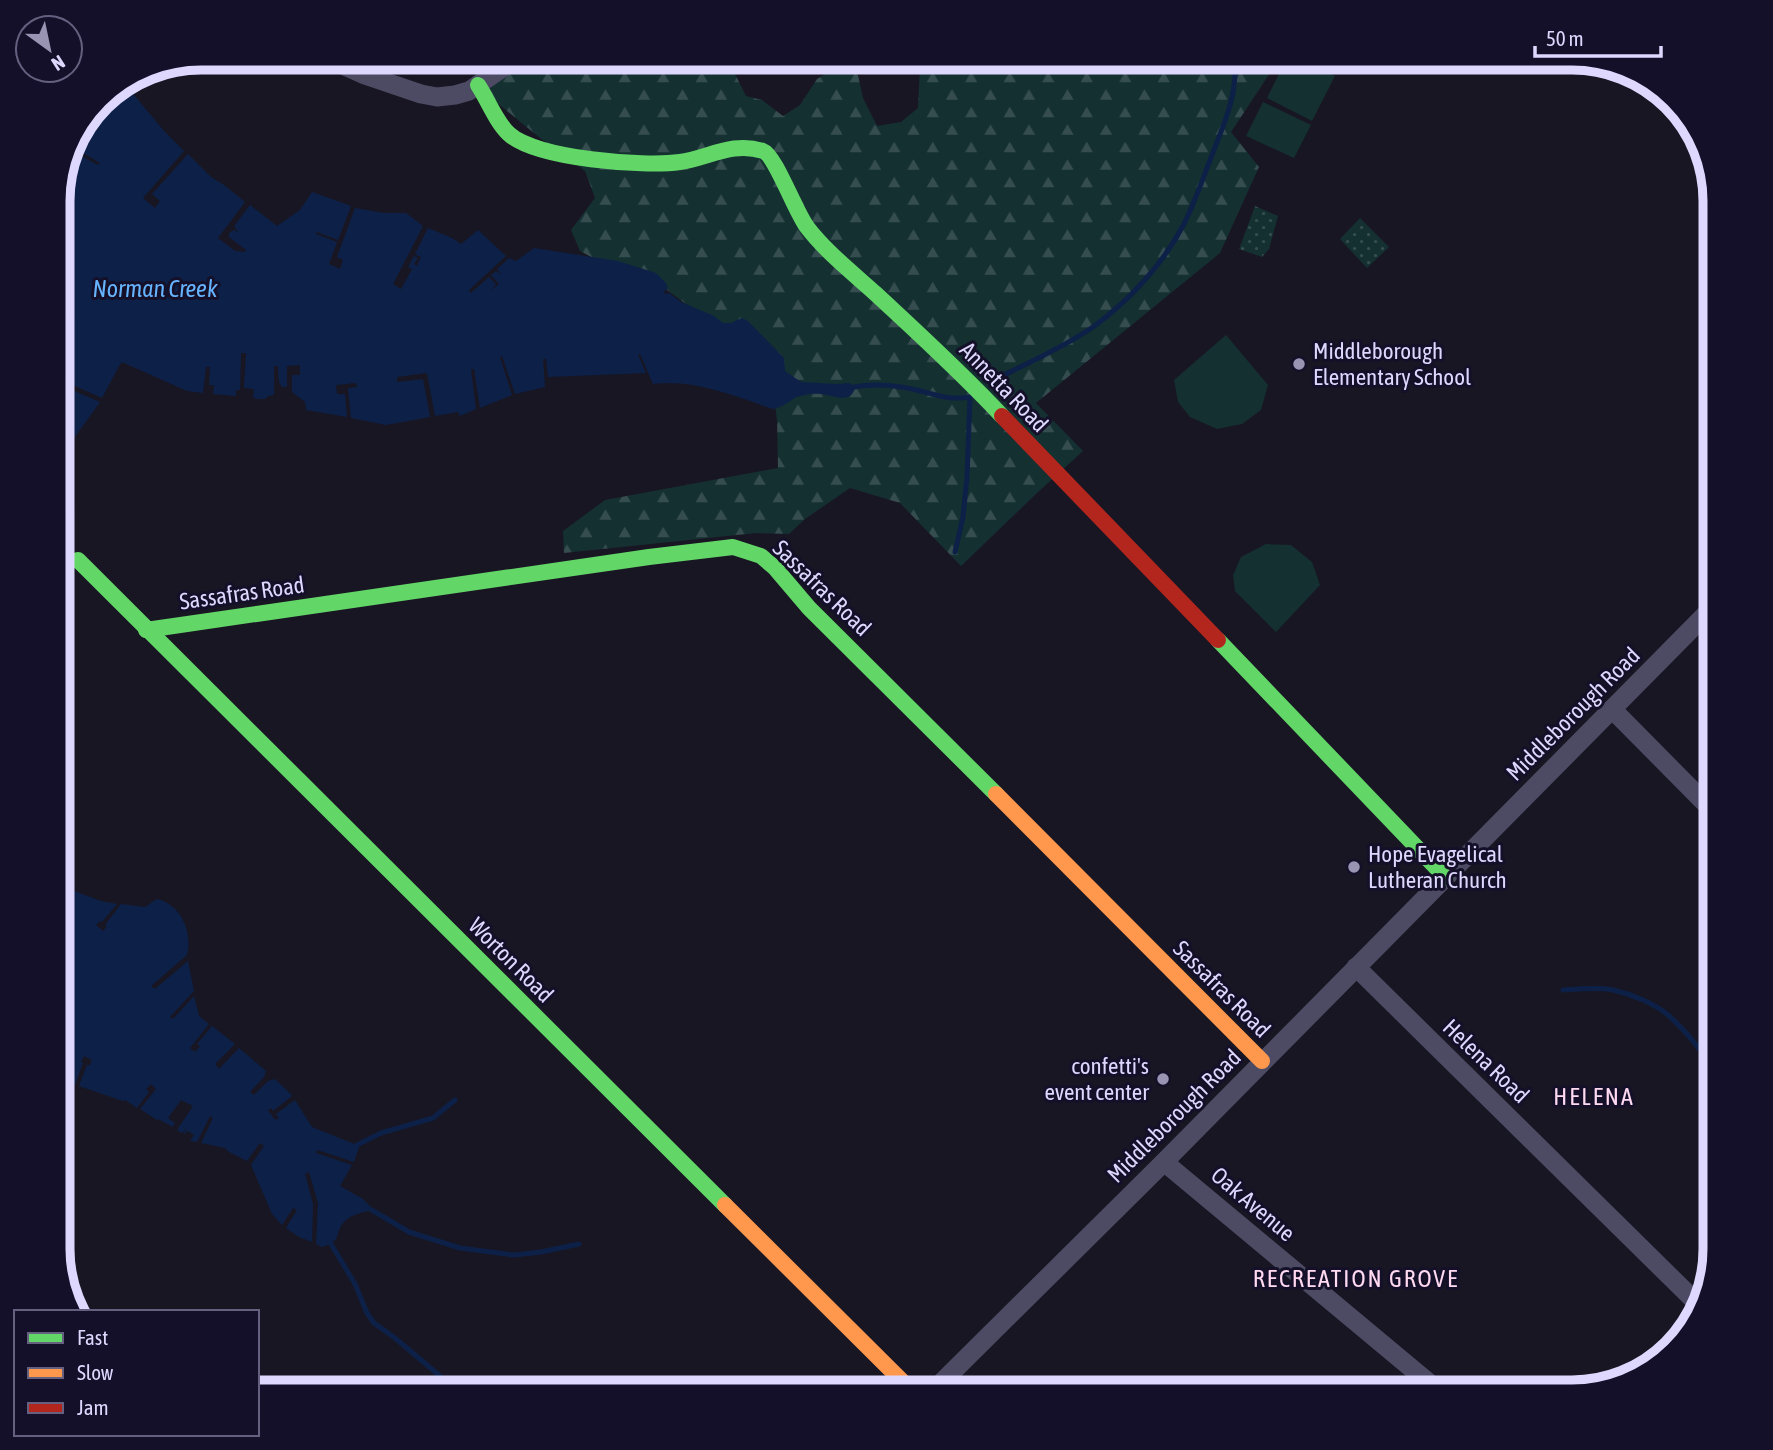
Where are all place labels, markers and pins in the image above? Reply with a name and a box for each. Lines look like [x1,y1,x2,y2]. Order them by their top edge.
place label: Middleborough Elementary School [1313,338,1471,390]
marker: Middleborough Elementary School [1291,356,1307,372]
place label: Hope Evagelical Lutheran Church [1368,841,1507,893]
marker: Hope Evagelical Lutheran Church [1346,859,1362,875]
place label: confetti's event center [1044,1053,1150,1105]
marker: confetti's event center [1155,1071,1171,1087]

